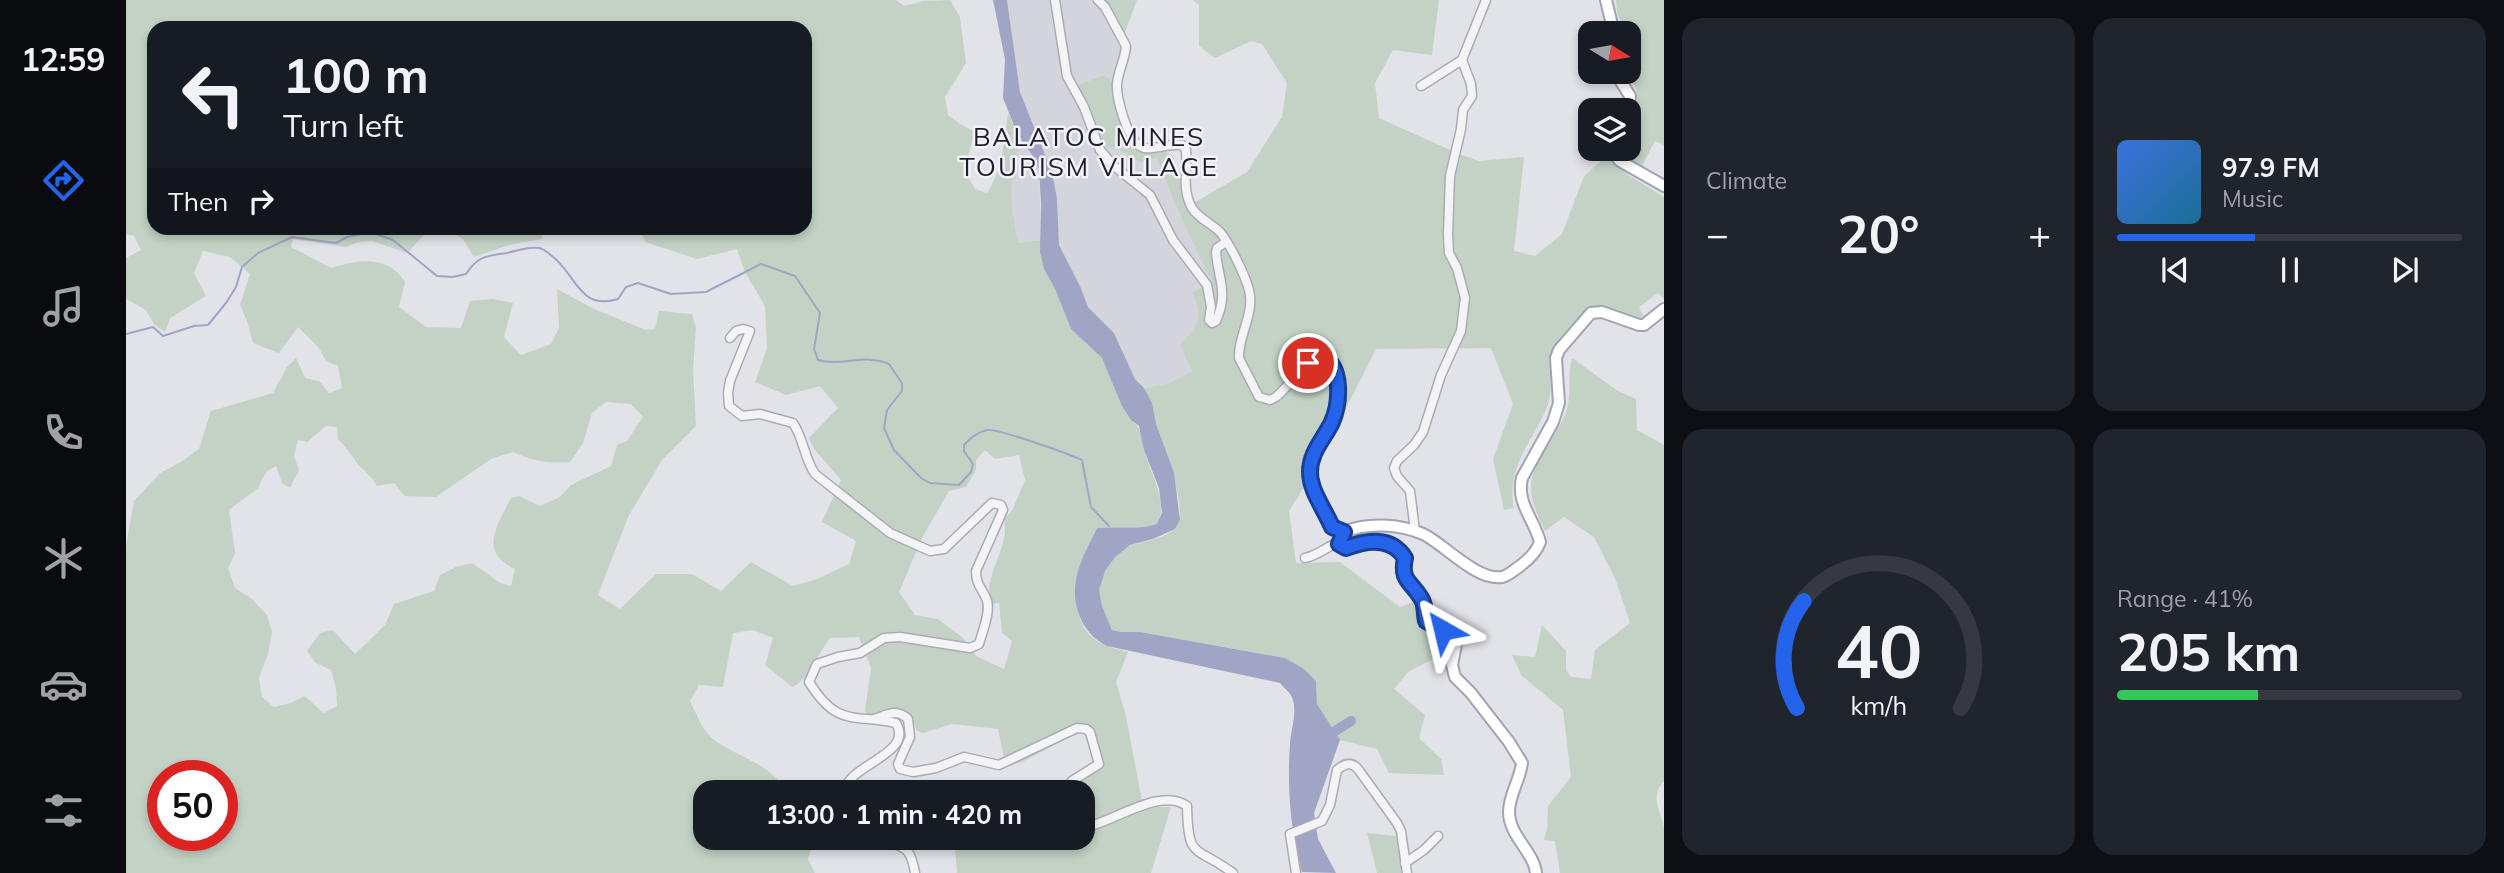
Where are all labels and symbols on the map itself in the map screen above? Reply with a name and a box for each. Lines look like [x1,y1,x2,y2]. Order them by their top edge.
north arrow [1578,21,1642,84]
district label: BALATOC MINES TOURISM VILLAGE [959,120,1219,183]
pin [1278,333,1338,393]
position arrow [1406,593,1480,667]
speed limit sign: 50 [147,760,238,851]

